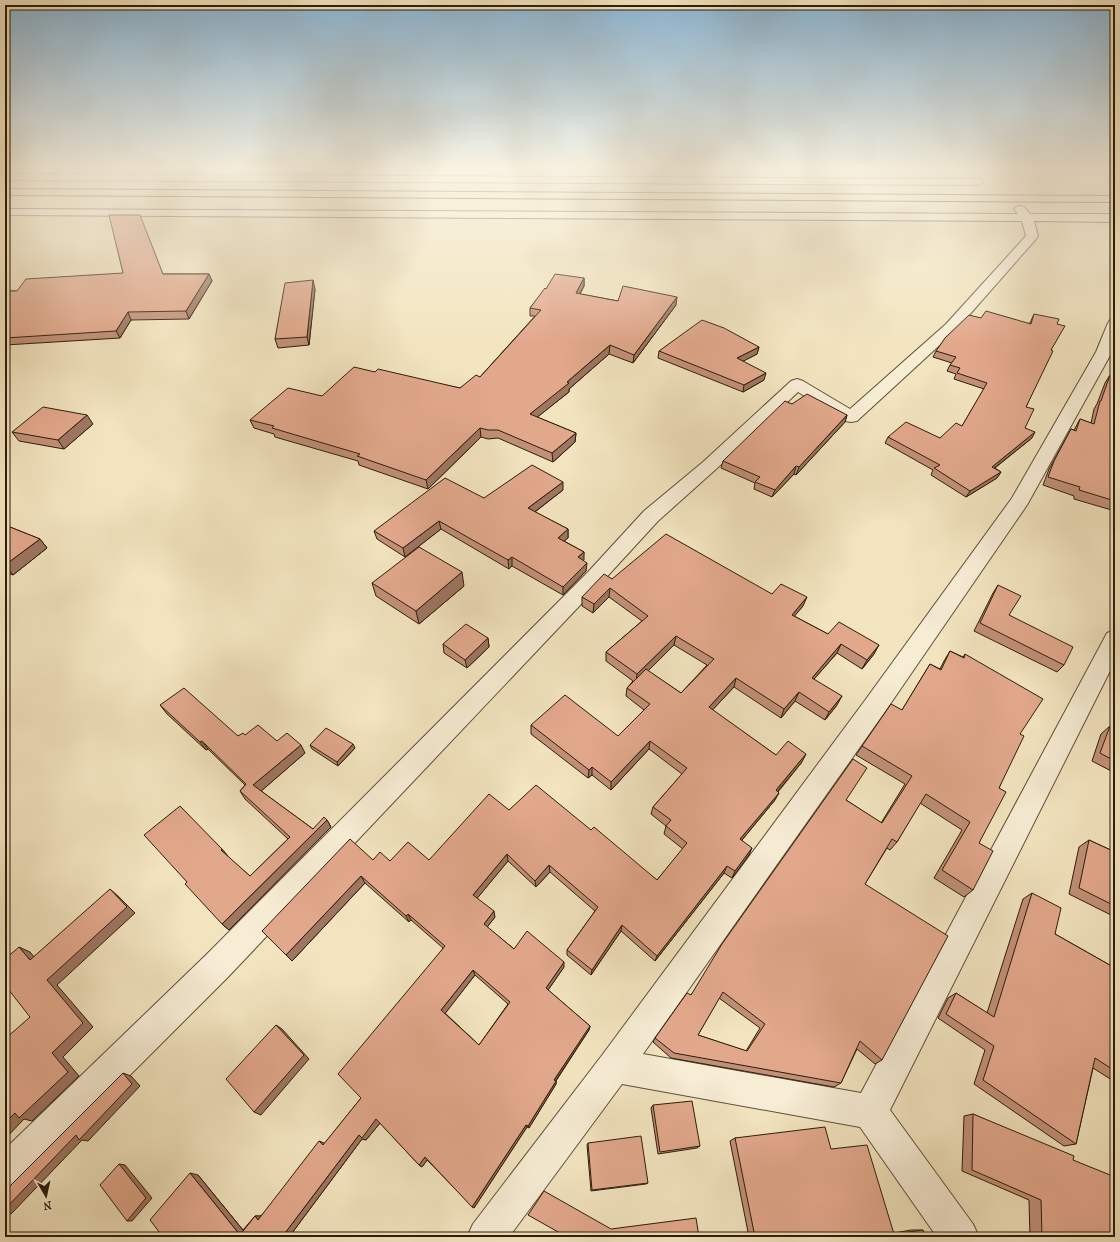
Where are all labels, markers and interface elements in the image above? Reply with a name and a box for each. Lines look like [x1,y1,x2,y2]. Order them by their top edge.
north arrow [26,1176,66,1216]
text: N [42,1198,53,1213]

